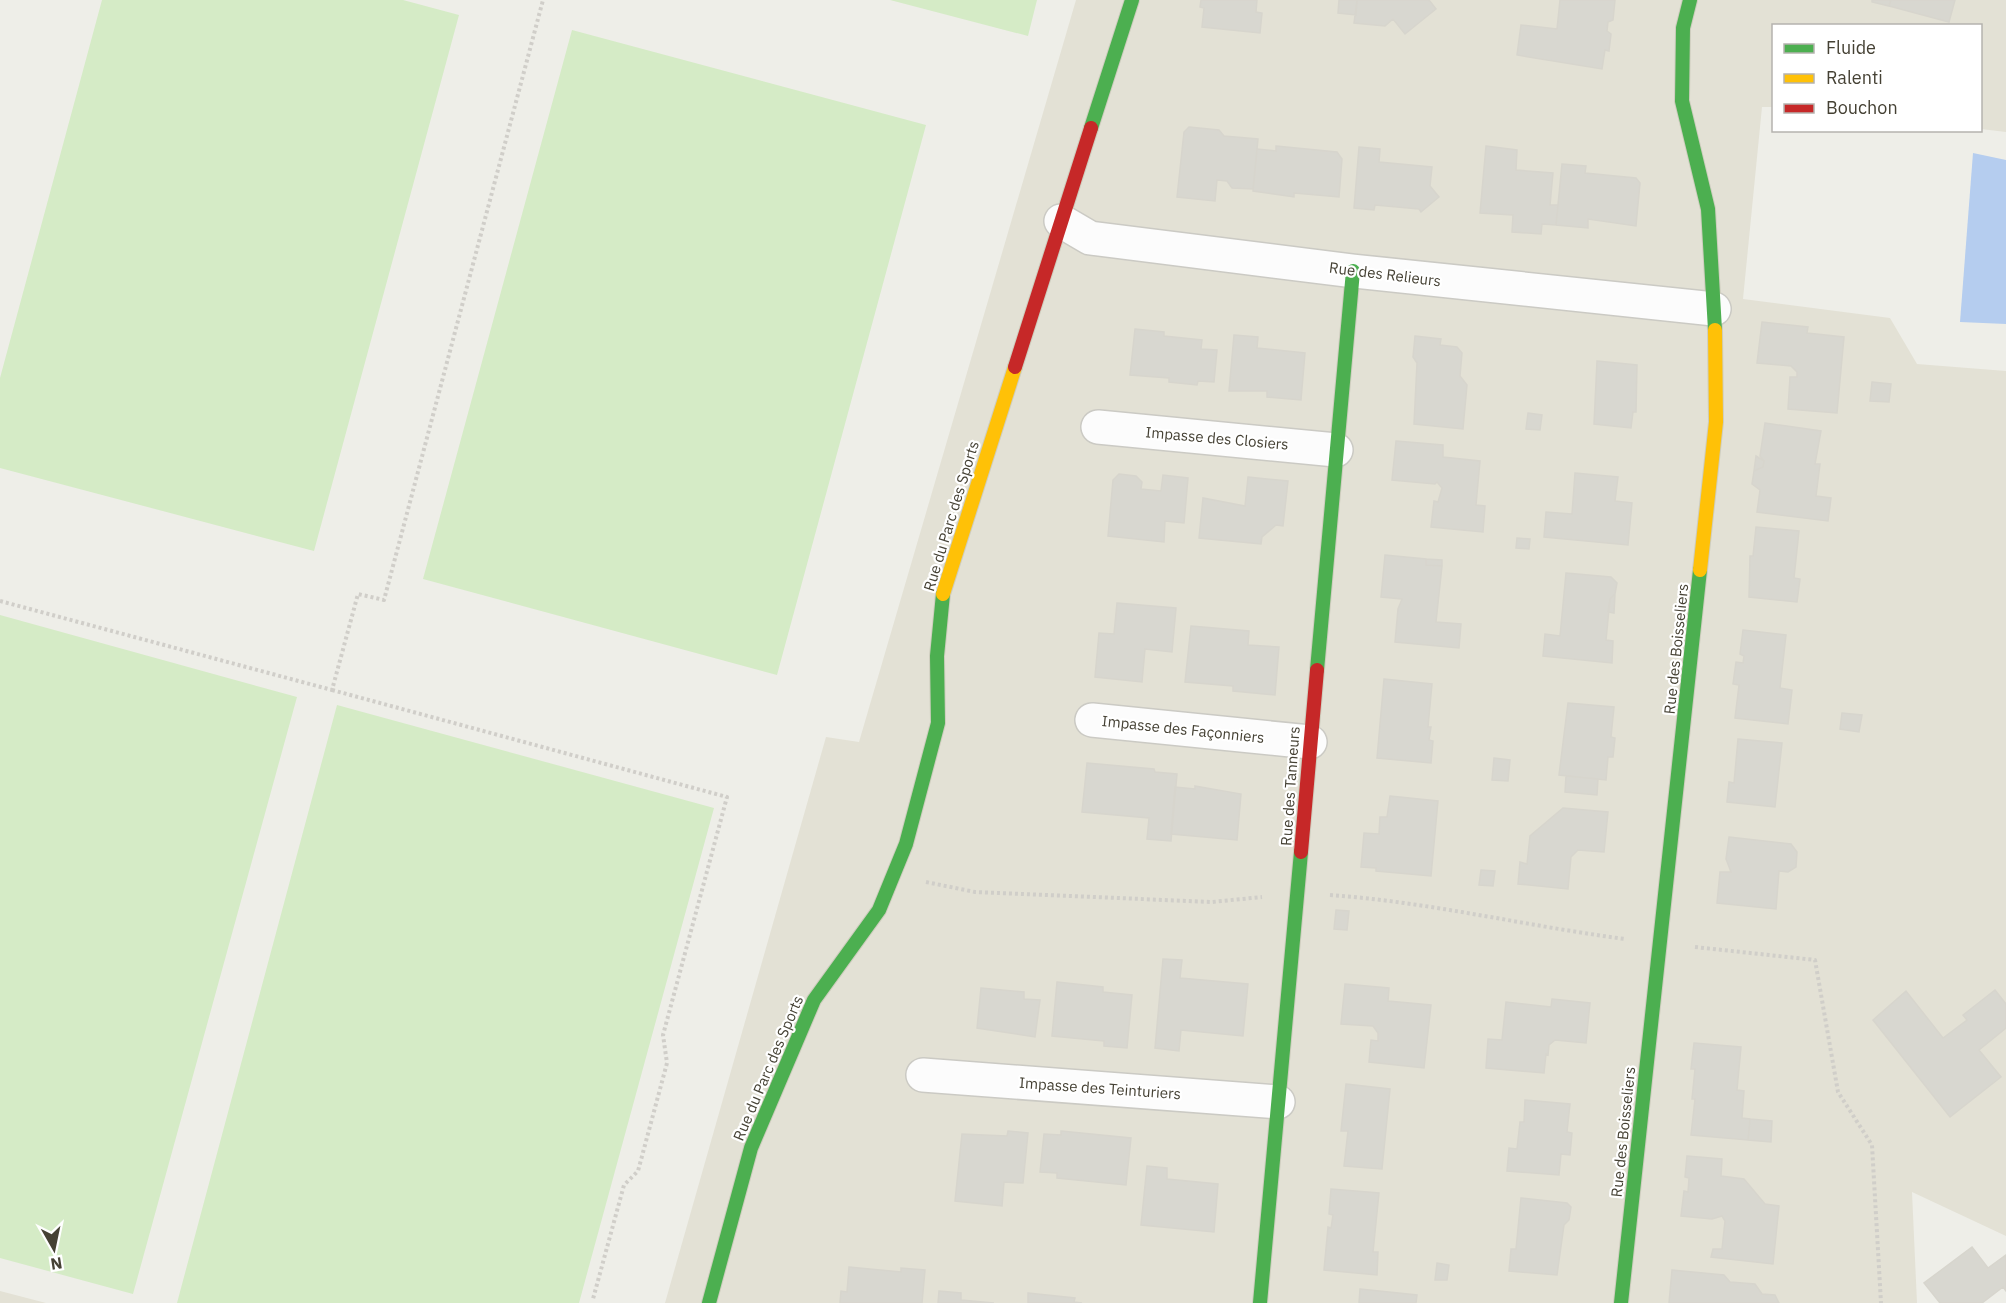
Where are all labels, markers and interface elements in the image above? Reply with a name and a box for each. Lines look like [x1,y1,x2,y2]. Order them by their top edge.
legend [1772,24,1982,132]
text: Fluide [1826,36,1876,59]
text: Ralenti [1826,66,1883,89]
text: Bouchon [1826,96,1898,119]
street label: Rue des Relieurs [1328,258,1442,290]
street label: Impasse des Closiers [1145,422,1289,454]
street label: Rue du Parc des Sports [919,439,983,593]
street label: Rue des Boisseliers [1660,583,1692,715]
street label: Impasse des Façonniers [1101,711,1265,747]
street label: Rue des Tanneurs [1276,726,1304,846]
street label: Rue du Parc des Sports [729,993,807,1143]
street label: Rue des Boisseliers [1607,1066,1639,1198]
street label: Impasse des Teinturiers [1018,1073,1182,1103]
north arrow [24,1219,84,1279]
text: N [49,1253,64,1275]

